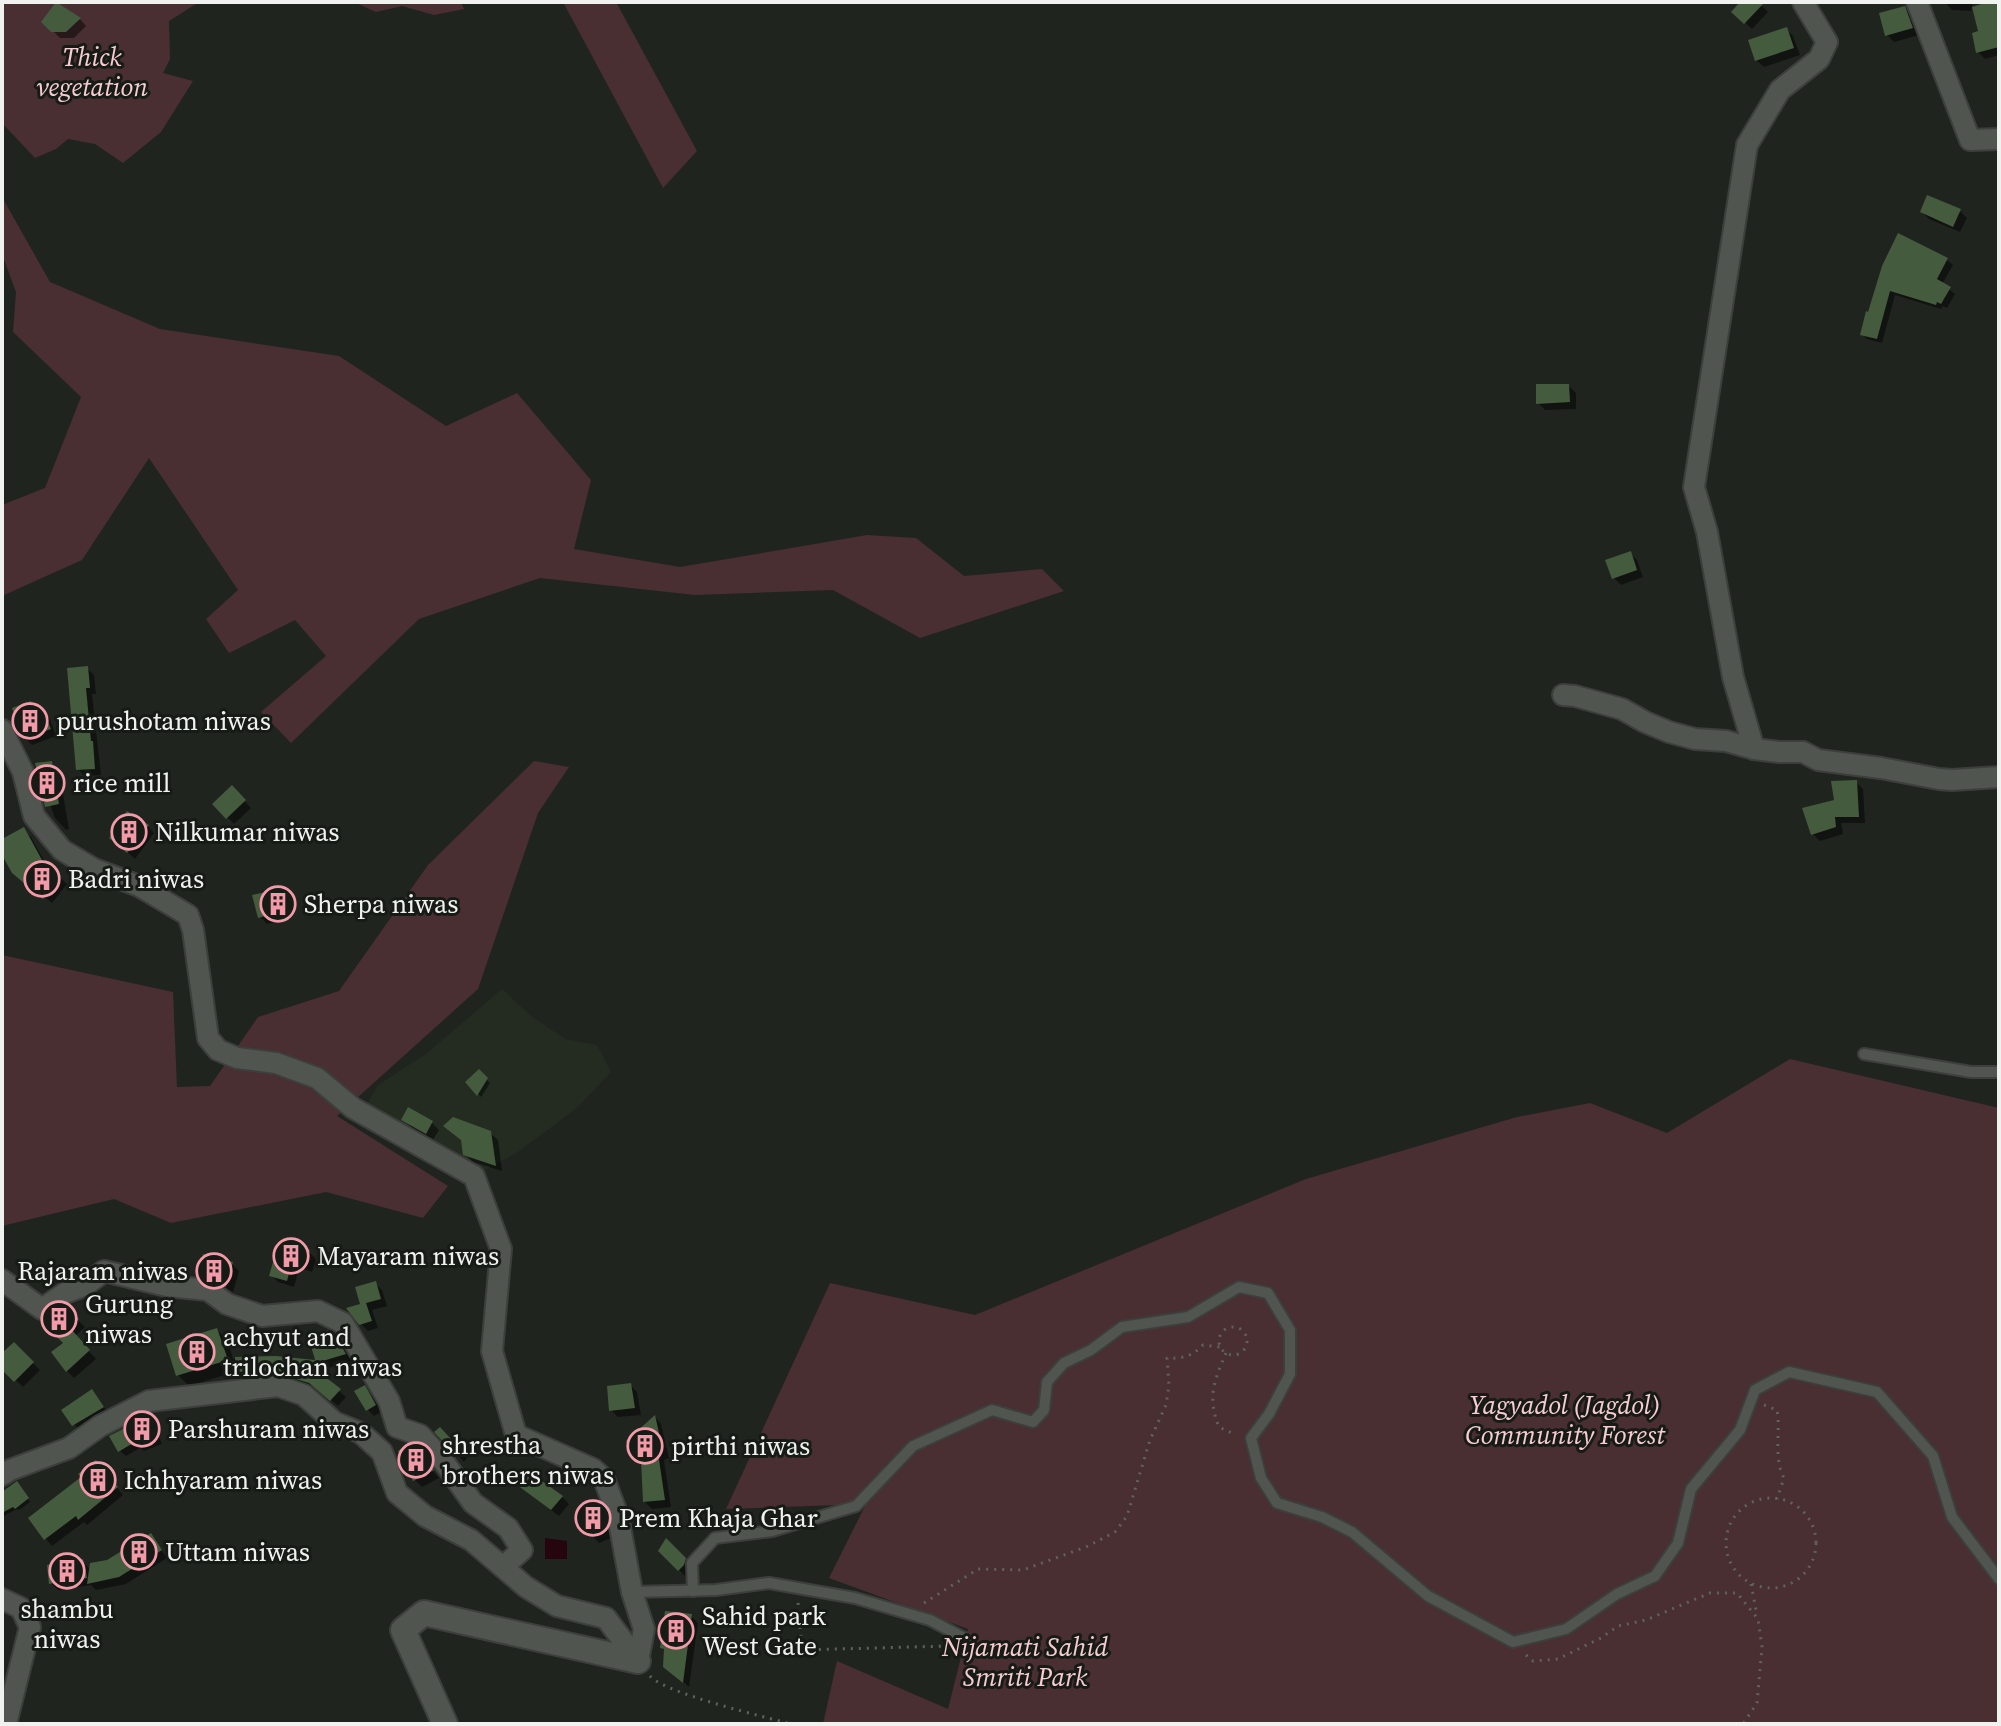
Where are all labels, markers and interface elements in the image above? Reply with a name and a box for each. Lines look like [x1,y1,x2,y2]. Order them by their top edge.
park label: Thick vegetation [36,39,148,105]
building icon: purushotam niwas [11,702,49,740]
place label: purushotam niwas [56,703,271,739]
building icon: rice mill [28,764,66,802]
place label: rice mill [73,765,171,801]
building icon: Nilkumar niwas [110,813,148,851]
place label: Nilkumar niwas [155,814,340,850]
building icon: Badri niwas [23,860,61,898]
place label: Badri niwas [68,861,204,897]
building icon: Sherpa niwas [259,885,297,923]
place label: Sherpa niwas [304,886,458,922]
building icon: Mayaram niwas [272,1237,310,1275]
place label: Mayaram niwas [317,1238,499,1274]
building icon: Rajaram niwas [195,1252,233,1290]
place label: Rajaram niwas [17,1253,188,1289]
place label: Gurung niwas [85,1286,173,1352]
building icon: Gurung niwas [40,1300,78,1338]
place label: achyut and trilochan niwas [223,1319,402,1385]
building icon: achyut and trilochan niwas [178,1333,216,1371]
park label: Yagyadol (Jagdol) Community Forest [1465,1387,1666,1453]
building icon: Parshuram niwas [123,1410,161,1448]
place label: Parshuram niwas [168,1411,369,1447]
place label: shrestha brothers niwas [442,1427,614,1493]
building icon: pirthi niwas [626,1427,664,1465]
place label: pirthi niwas [671,1428,810,1464]
building icon: shrestha brothers niwas [397,1441,435,1479]
building icon: Ichhyaram niwas [79,1461,117,1499]
place label: Ichhyaram niwas [124,1462,322,1498]
building icon: Prem Khaja Ghar [574,1499,612,1537]
place label: Prem Khaja Ghar [619,1500,818,1536]
building icon: Uttam niwas [120,1533,158,1571]
place label: Uttam niwas [165,1534,310,1570]
building icon: shambu niwas [48,1552,86,1590]
place label: shambu niwas [20,1591,114,1657]
place label: Sahid park West Gate [702,1598,827,1664]
building icon: Sahid park West Gate [657,1612,695,1650]
park label: Nijamati Sahid Smriti Park [941,1629,1108,1695]

